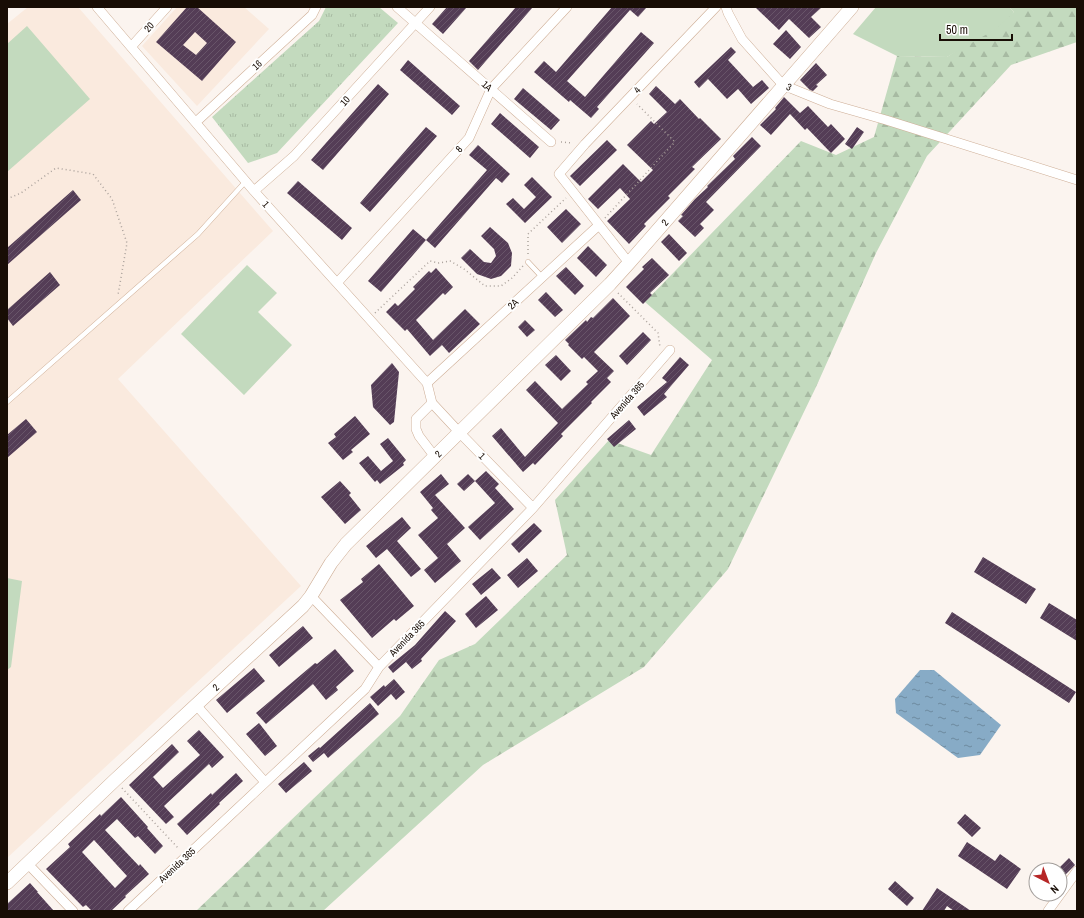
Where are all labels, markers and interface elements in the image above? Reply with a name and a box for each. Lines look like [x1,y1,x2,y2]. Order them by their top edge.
scale bar [940,16,1012,42]
street label: 20 [141,19,157,35]
text: 50 m [946,22,968,38]
street label: 16 [249,57,265,73]
street label: 1A [479,78,495,95]
street label: 3 [784,80,794,94]
street label: 4 [631,84,644,96]
street label: 10 [337,93,353,109]
street label: 8 [453,143,466,155]
street label: 1 [260,198,273,210]
street label: 2 [658,216,671,228]
street label: 2A [505,295,521,312]
street label: Avenida 365 [606,378,647,422]
street label: 2 [432,447,444,460]
street label: 1 [476,450,489,463]
street label: Avenida 365 [386,617,428,660]
street label: 2 [209,680,222,693]
street label: Avenida 365 [155,844,199,886]
north arrow [1028,862,1068,902]
text: N [1048,882,1062,897]

